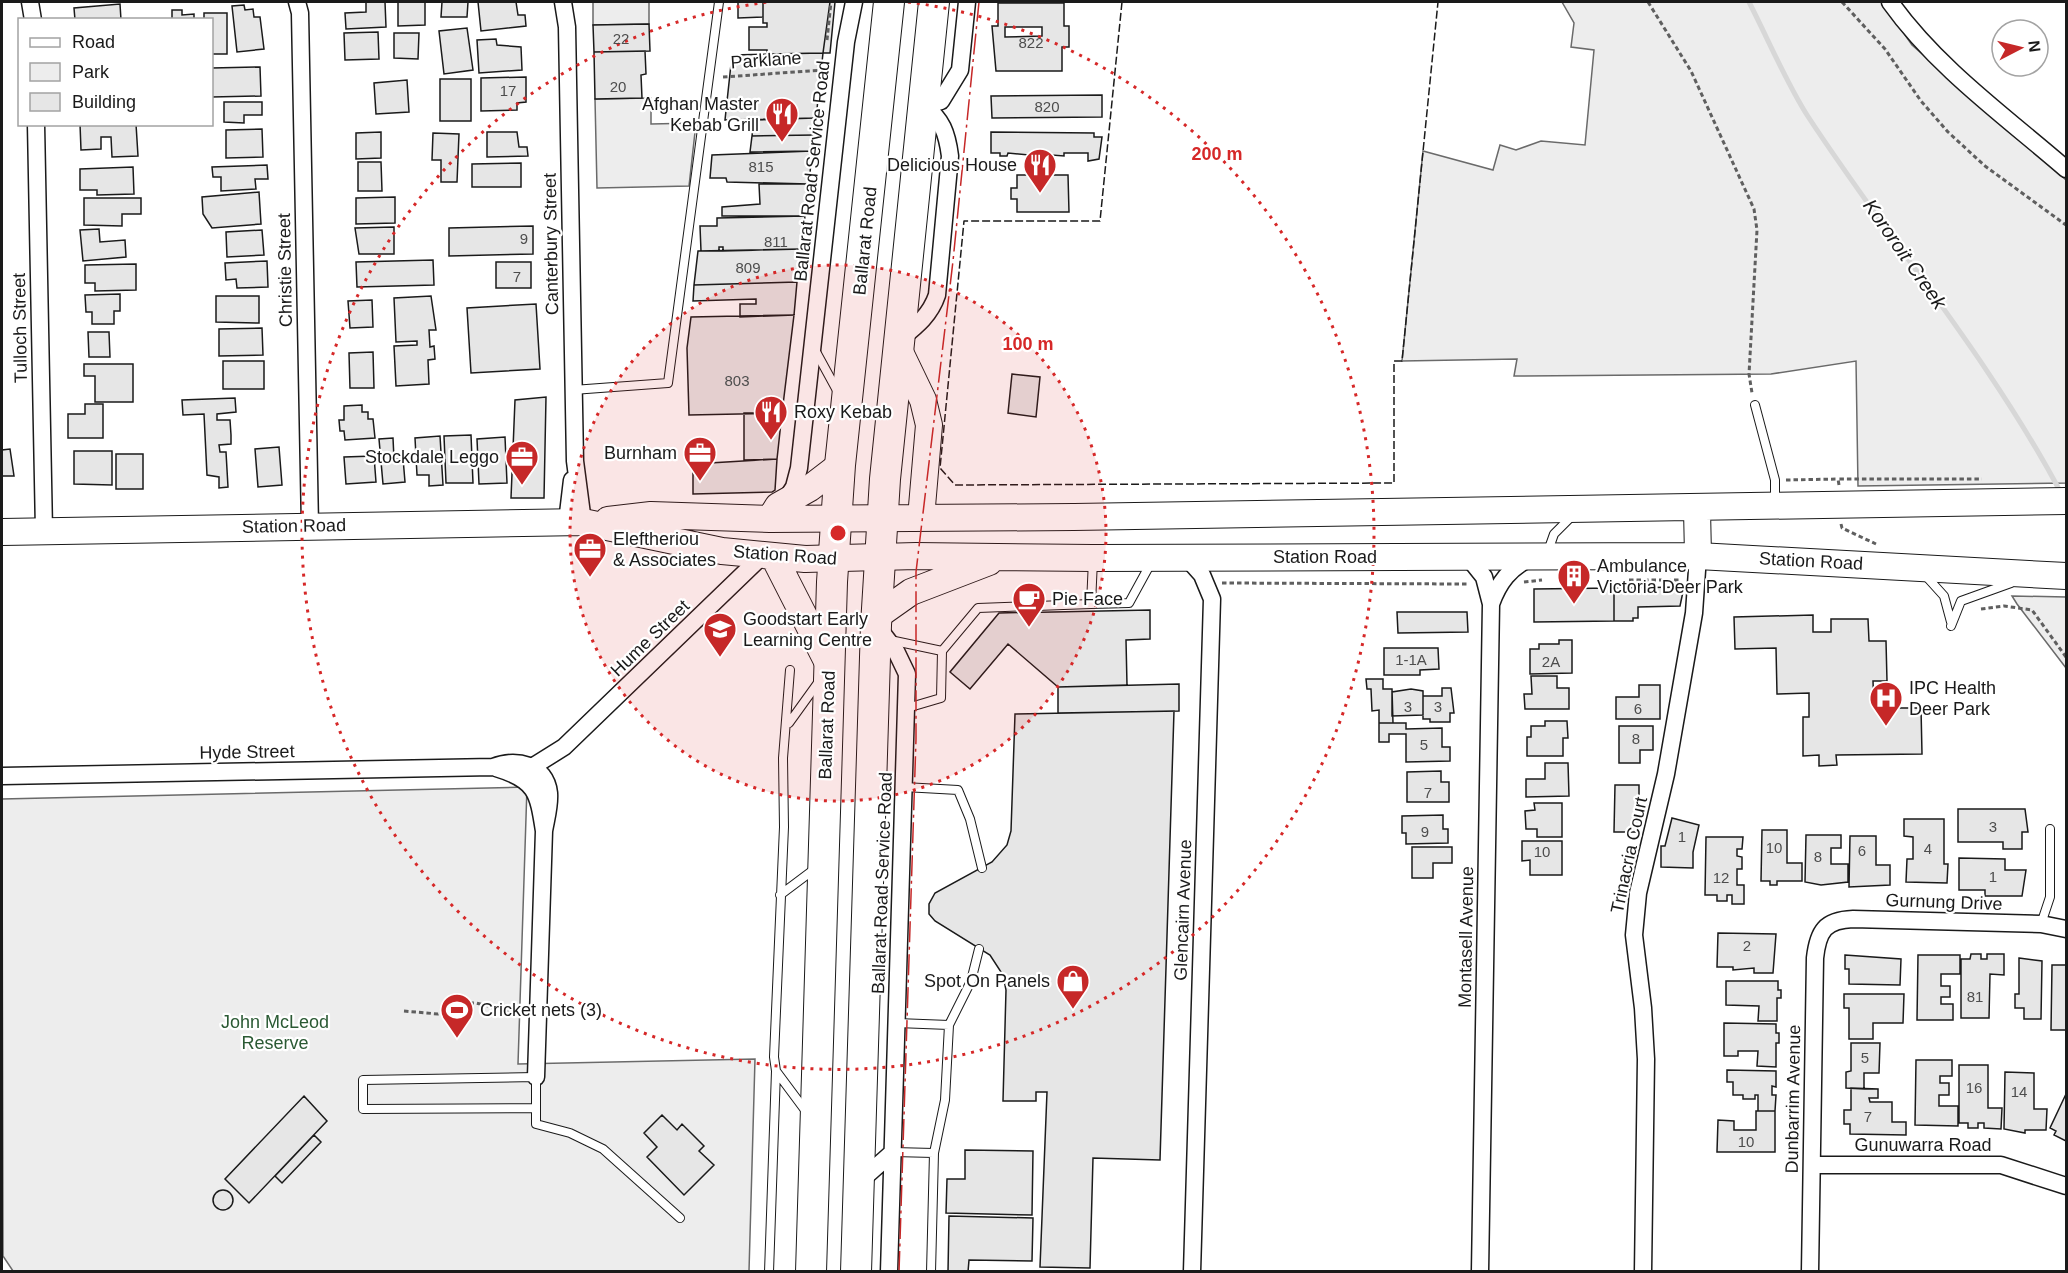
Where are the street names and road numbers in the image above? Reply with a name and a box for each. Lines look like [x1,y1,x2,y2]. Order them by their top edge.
street label: Parklane [730,48,802,72]
street label: Ballarat Road Service Road [790,60,834,282]
street label: Canterbury Street [540,173,562,315]
street label: Ballarat Road [849,186,881,296]
street label: Christie Street [274,213,296,327]
street label: Tulloch Street [9,273,31,383]
street label: Station Road [242,515,346,537]
street label: Station Road [732,541,838,569]
street label: Station Road [1273,547,1377,567]
street label: Station Road [1759,548,1863,574]
street label: Hume Street [607,596,693,680]
street label: Ballarat Road [815,670,839,780]
street label: Hyde Street [199,741,295,763]
street label: Ballarat Road Service Road [868,772,896,994]
street label: Trinacria Court [1607,795,1651,915]
street label: Glencairn Avenue [1171,839,1195,981]
street label: Montasell Avenue [1455,866,1477,1008]
street label: Gurnung Drive [1885,890,2003,914]
street label: Dunbarrim Avenue [1782,1024,1804,1174]
street label: Gunuwarra Road [1854,1135,1992,1155]

